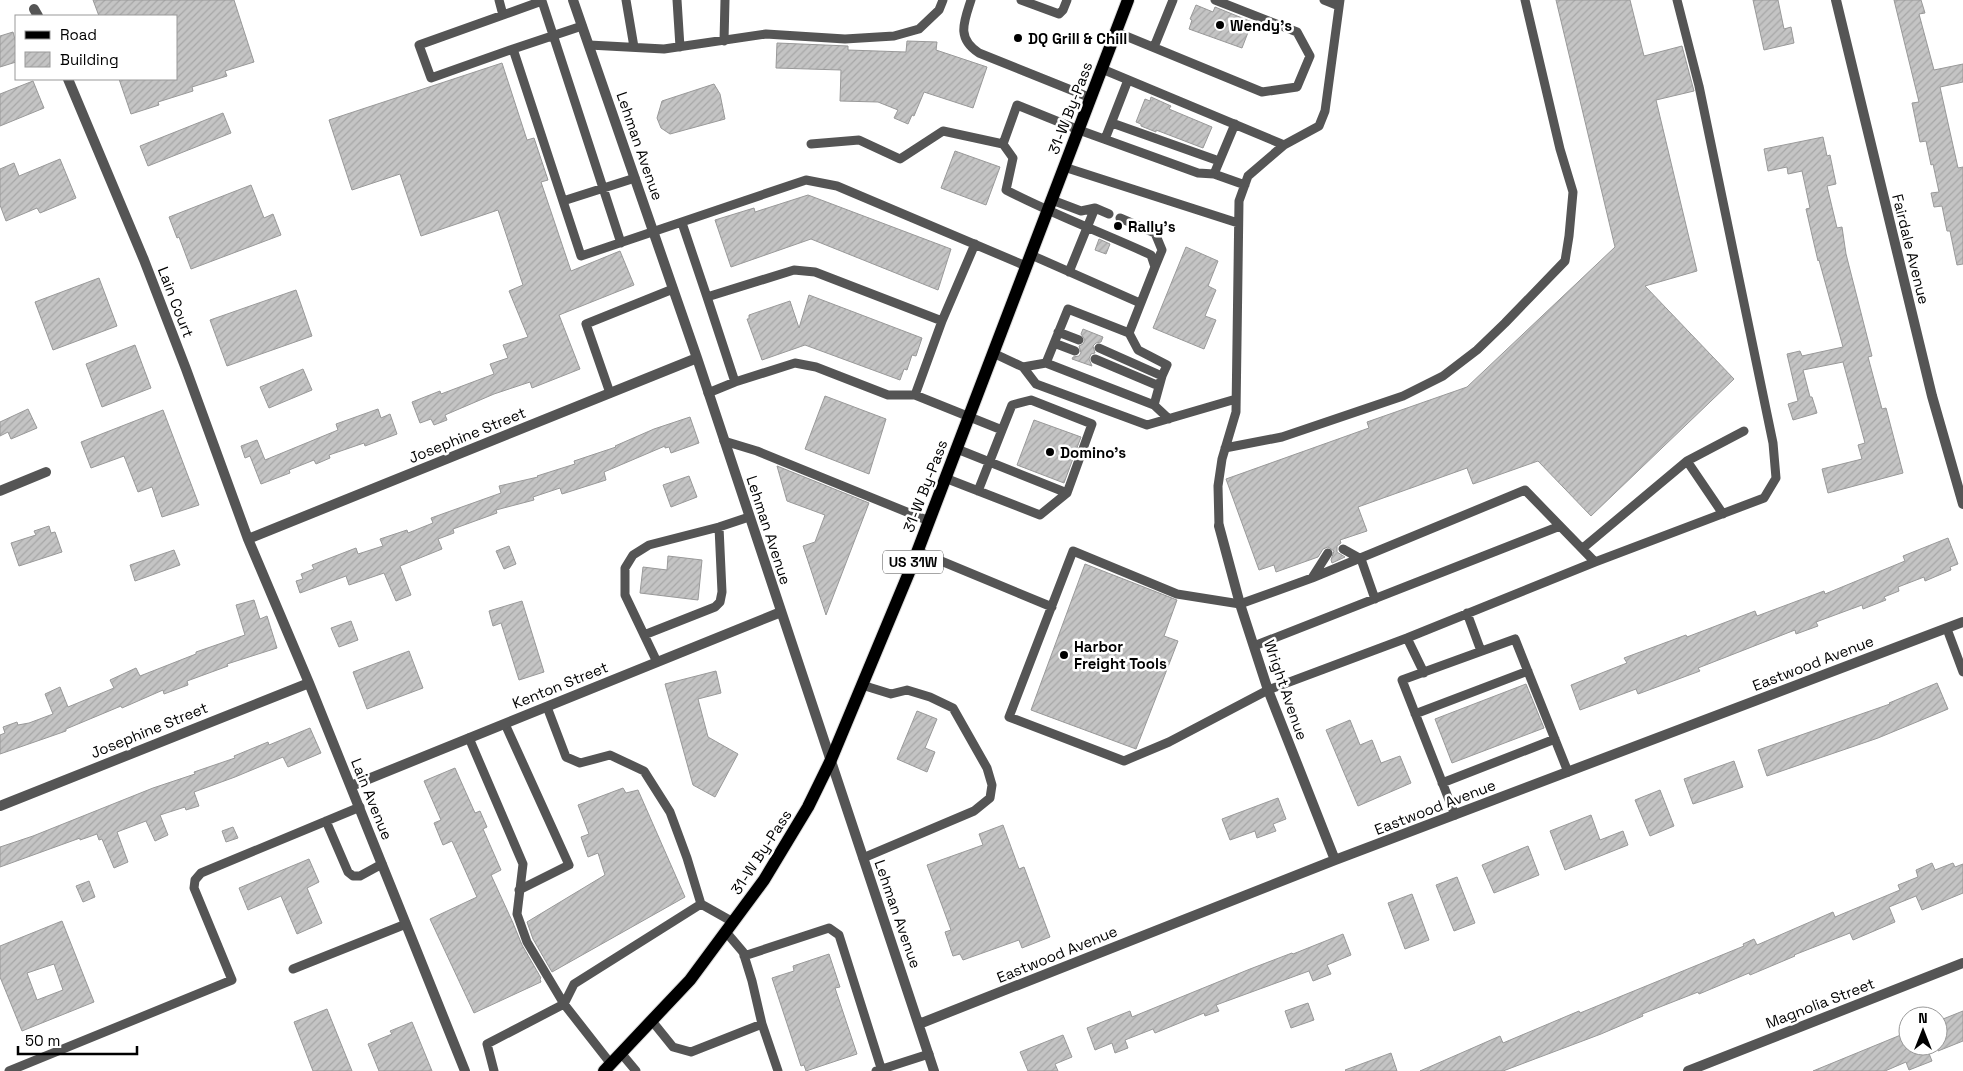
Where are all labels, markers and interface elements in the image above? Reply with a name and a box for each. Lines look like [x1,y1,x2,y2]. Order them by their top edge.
legend [15,15,178,80]
place label: Wendy's [1230,16,1292,35]
marker: Wendy's [1214,19,1226,31]
text: Road [60,25,97,44]
place label: DQ Grill & Chill [1028,29,1127,48]
marker: DQ Grill & Chill [1012,32,1024,44]
text: Building [60,50,119,69]
street label: 31-W By-Pass [1044,59,1096,157]
street label: Lehman Avenue [613,89,668,203]
street label: Fairdale Avenue [1888,192,1934,306]
place label: Rally's [1128,217,1176,236]
marker: Rally's [1112,220,1124,232]
street label: Lain Court [154,264,198,340]
street label: Josephine Street [406,403,529,467]
street label: 31-W By-Pass [899,437,951,535]
place label: Domino's [1060,443,1126,462]
marker: Domino's [1044,446,1056,458]
street label: Lehman Avenue [742,473,796,587]
road number: US 31W [883,550,943,574]
street label: Eastwood Avenue [1750,631,1876,695]
place label: Harbor Freight Tools [1074,637,1167,673]
street label: Wright Avenue [1260,637,1312,743]
marker: Harbor Freight Tools [1058,649,1070,661]
street label: Kenton Street [509,657,611,713]
street label: Josephine Street [88,698,211,762]
street label: Lain Avenue [347,755,397,843]
street label: Eastwood Avenue [1372,775,1498,839]
street label: 31-W By-Pass [726,806,796,898]
street label: Lehman Avenue [871,857,926,971]
street label: Eastwood Avenue [994,921,1120,987]
street label: Magnolia Street [1763,973,1877,1033]
north arrow [1898,1006,1948,1056]
text: N [1918,1009,1928,1027]
scale bar [18,1024,136,1056]
text: 50 m [25,1031,60,1050]

